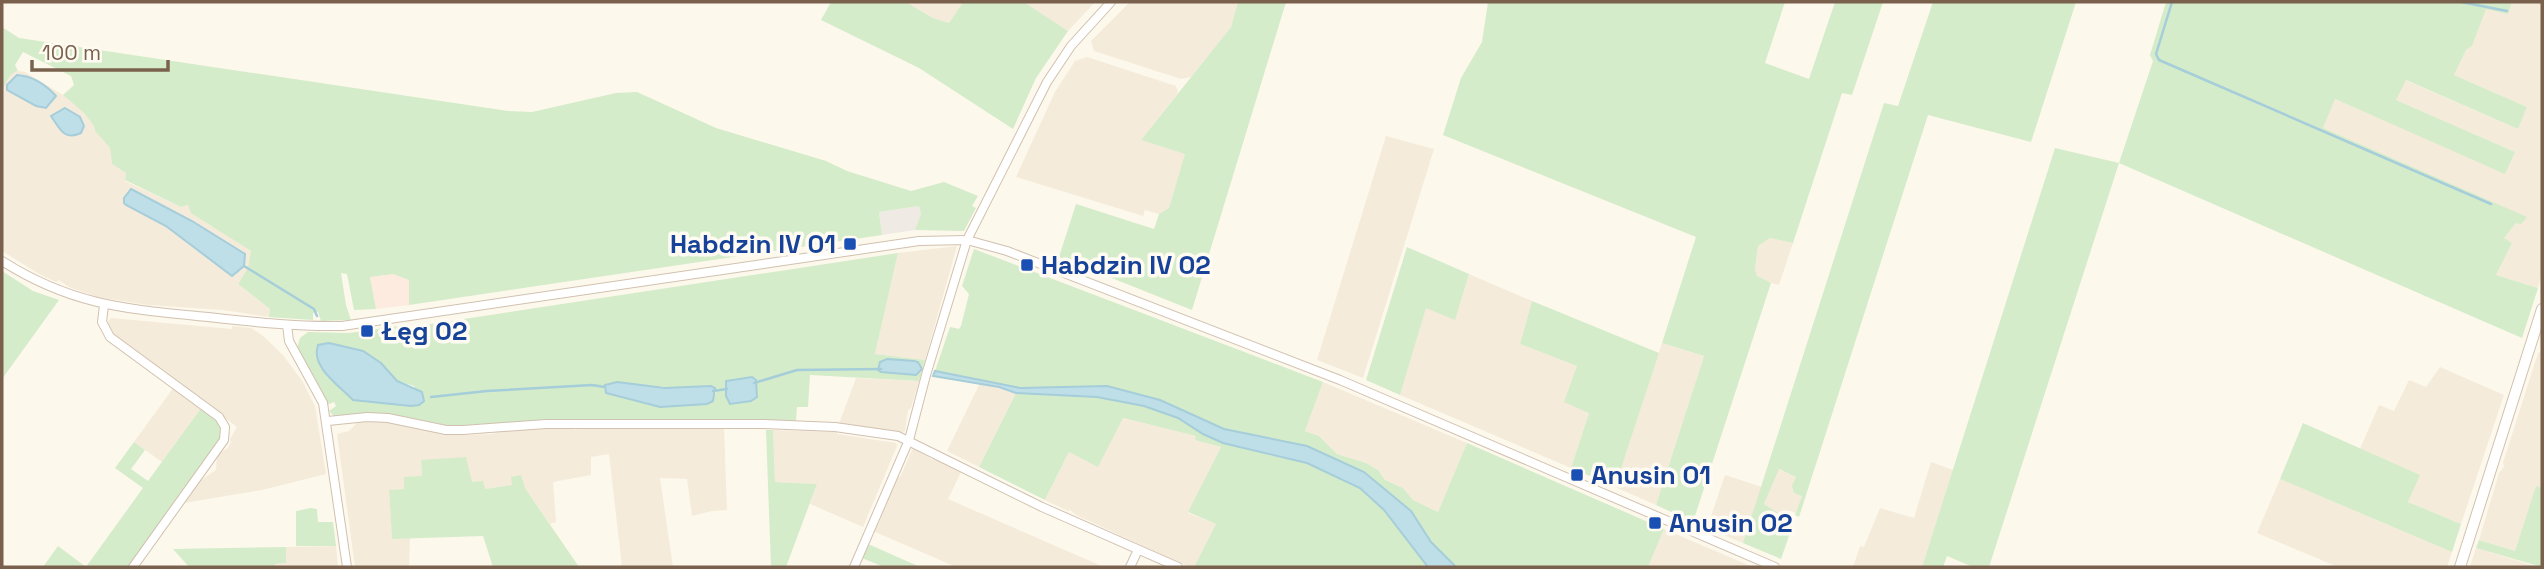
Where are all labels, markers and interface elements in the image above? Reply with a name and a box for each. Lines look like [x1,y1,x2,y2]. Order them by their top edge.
scale bar [32,28,168,72]
text: 100 m [42,39,101,66]
place label: Habdzin IV 01 [670,227,836,261]
marker: Habdzin IV 01 [842,236,858,252]
place label: Habdzin IV 02 [1041,248,1211,282]
marker: Habdzin IV 02 [1019,257,1035,273]
place label: Łęg 02 [381,314,467,348]
marker: Łęg 02 [359,323,375,339]
place label: Anusin 01 [1591,458,1711,492]
marker: Anusin 01 [1569,467,1585,483]
place label: Anusin 02 [1669,506,1793,540]
marker: Anusin 02 [1647,515,1663,531]

